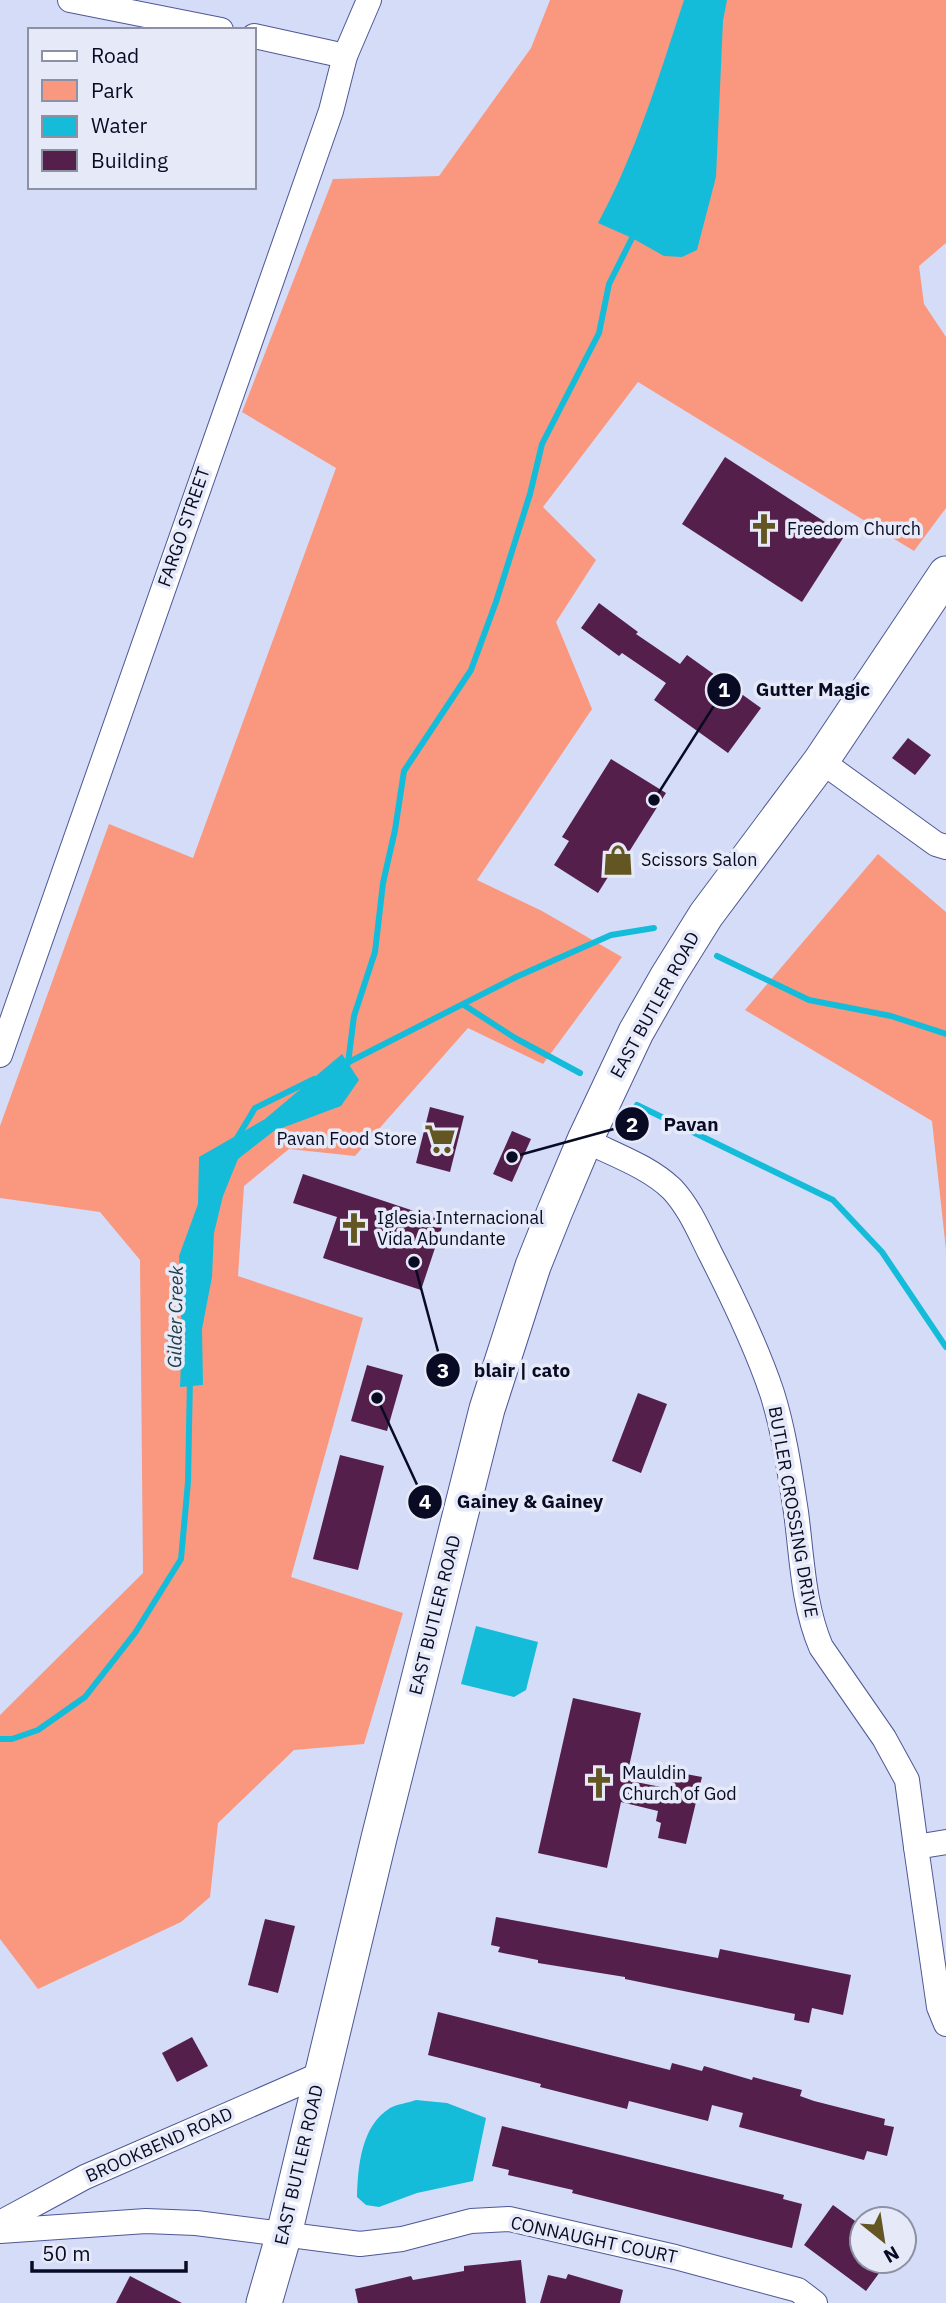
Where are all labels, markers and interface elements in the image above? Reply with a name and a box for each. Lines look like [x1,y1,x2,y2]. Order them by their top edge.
legend [28,28,256,189]
text: Road [91,41,139,69]
text: Park [91,76,134,104]
text: Water [91,111,148,139]
text: Building [91,146,168,174]
street label: FARGO STREET [152,464,215,590]
church icon: Freedom Church [747,512,781,546]
place label: Freedom Church [787,517,921,540]
callout: Gutter Magic [707,670,884,710]
text: 1 [718,675,731,703]
text: Gutter Magic [756,677,870,701]
shop icon: Scissors Salon [601,843,635,877]
place label: Scissors Salon [641,848,757,871]
street label: EAST BUTLER ROAD [605,928,704,1082]
callout: Pavan [615,1104,733,1144]
text: 2 [626,1110,638,1138]
text: Pavan [664,1112,719,1136]
supermarket icon: Pavan Food Store [423,1122,457,1156]
place label: Pavan Food Store [276,1127,417,1150]
place label: Iglesia Internacional Vida Abundante [377,1206,544,1250]
church icon: Iglesia Internacional Vida Abundante [337,1211,371,1245]
water label: Gilder Creek [162,1265,188,1368]
callout: blair | cato [425,1350,584,1390]
text: 3 [437,1356,449,1384]
text: blair | cato [474,1358,570,1382]
street label: BUTLER CROSSING DRIVE [764,1404,823,1620]
callout: Gainey & Gainey [407,1482,617,1522]
text: 4 [419,1487,431,1515]
text: Gainey & Gainey [457,1489,604,1513]
street label: EAST BUTLER ROAD [404,1533,465,1697]
place label: Mauldin Church of God [622,1761,737,1805]
church icon: Mauldin Church of God [582,1766,616,1800]
street label: EAST BUTLER ROAD [269,2083,328,2247]
street label: BROOKBEND ROAD [82,2102,236,2187]
north arrow [848,2205,918,2275]
street label: CONNAUGHT COURT [509,2211,679,2268]
scale bar [32,2230,186,2274]
text: 50 m [42,2239,91,2267]
text: N [880,2241,903,2269]

